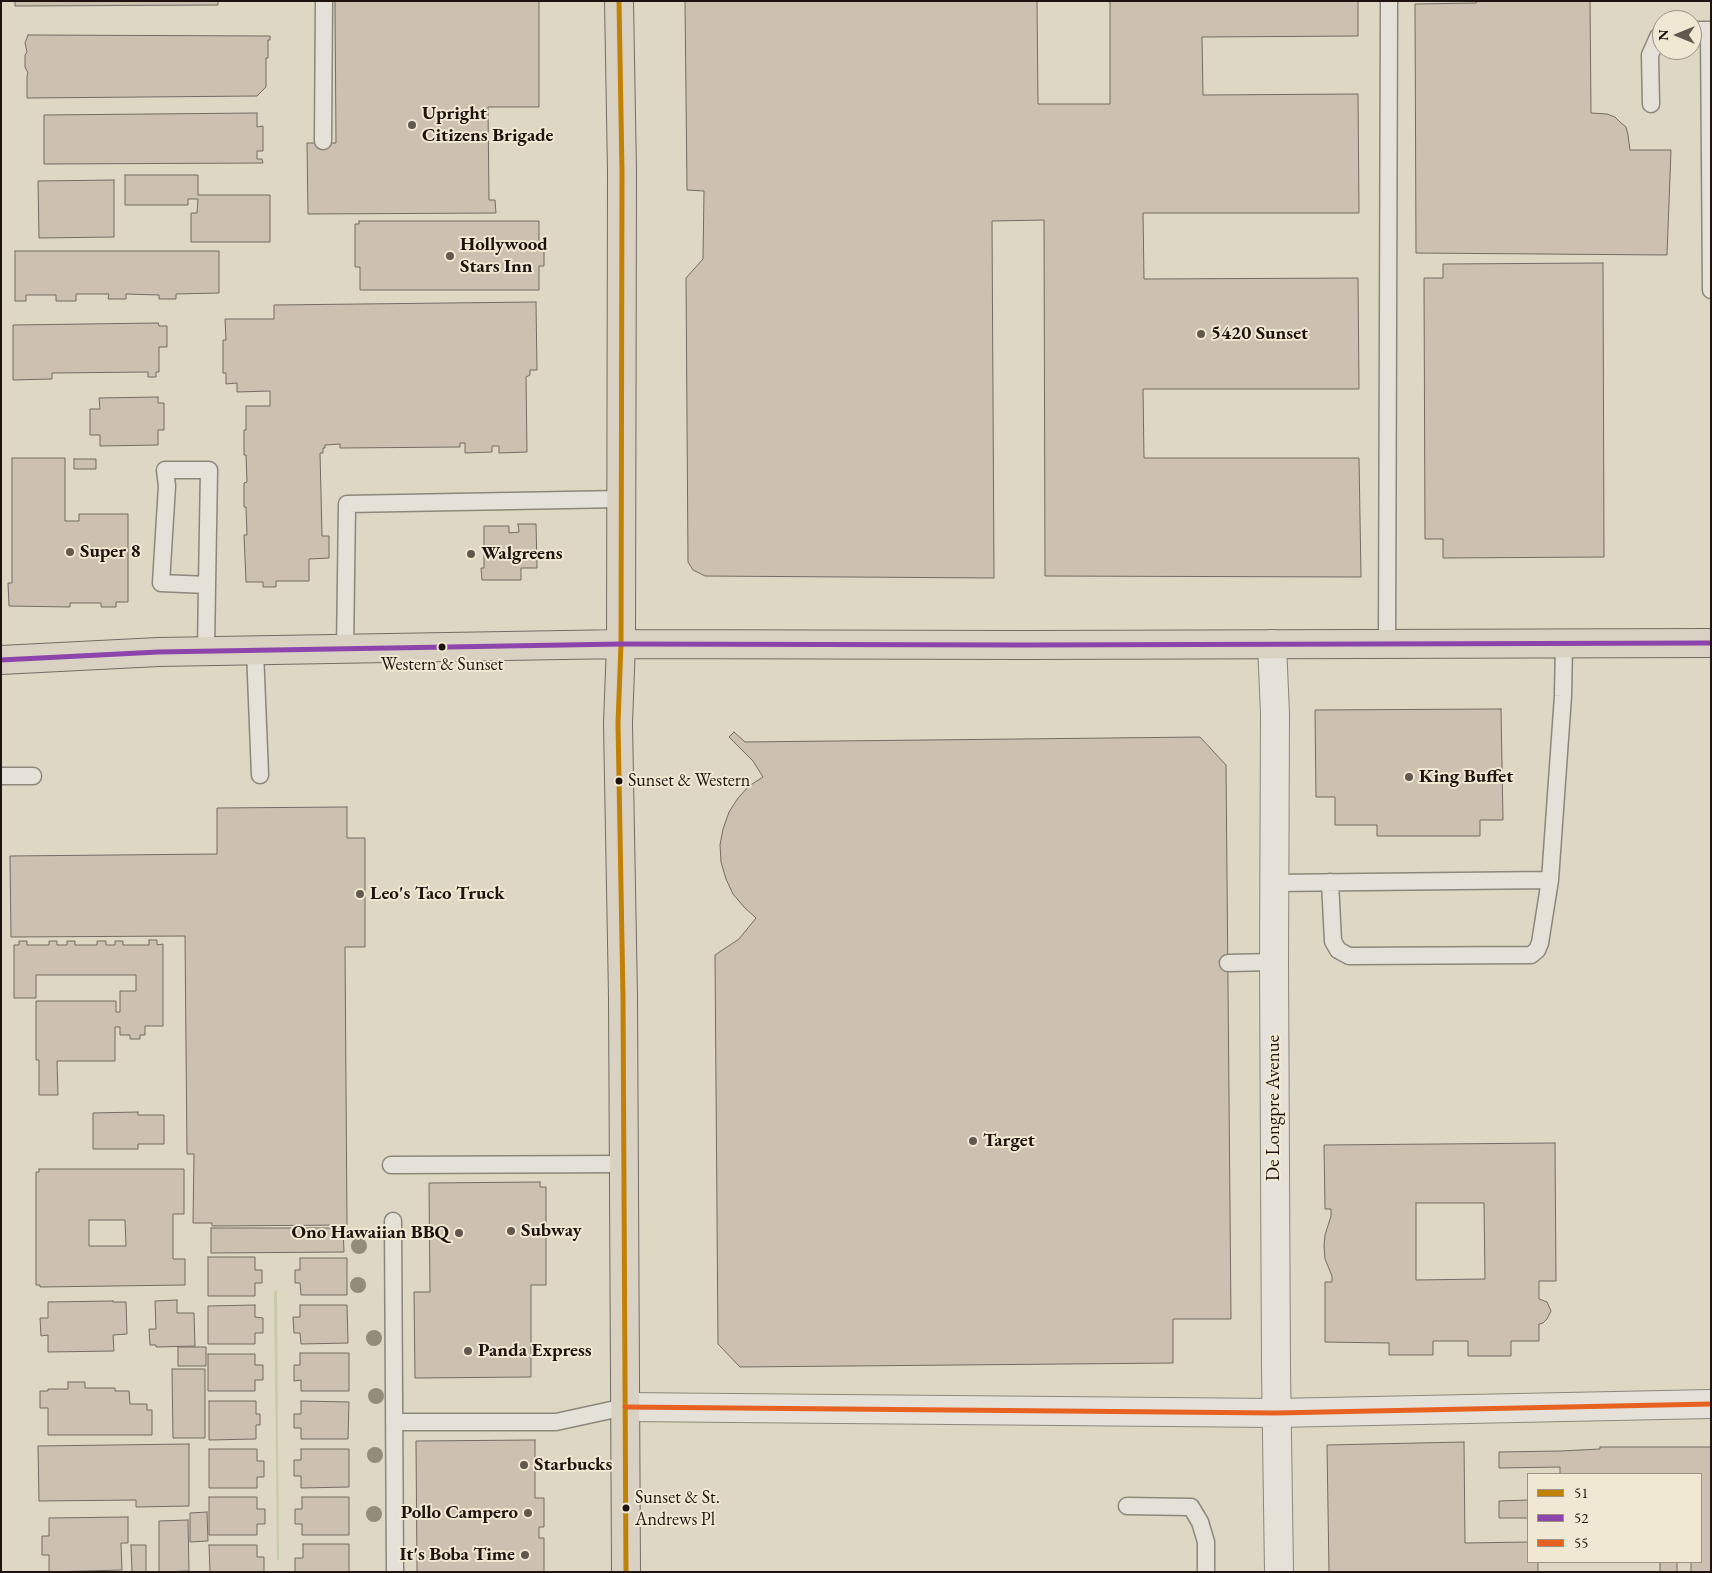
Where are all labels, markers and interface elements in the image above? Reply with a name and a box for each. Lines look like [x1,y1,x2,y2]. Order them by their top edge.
north arrow [1652,10,1702,60]
text: N [1654,29,1672,41]
place label: Upright Citizens Brigade [422,103,553,147]
marker: Upright Citizens Brigade [406,119,418,131]
place label: Hollywood Stars Inn [460,234,548,278]
marker: Hollywood Stars Inn [444,250,456,262]
place label: 5420 Sunset [1211,323,1308,345]
marker: 5420 Sunset [1195,328,1207,340]
place label: Super 8 [80,541,141,563]
place label: Walgreens [481,543,563,565]
marker: Super 8 [64,546,76,558]
marker: Walgreens [465,548,477,560]
marker: Western & Sunset [437,642,447,652]
place label: Western & Sunset [381,654,503,676]
place label: King Buffet [1419,766,1513,788]
place label: Sunset & Western [628,770,750,792]
marker: King Buffet [1403,771,1415,783]
marker: Sunset & Western [614,776,624,786]
place label: Leo's Taco Truck [370,883,505,905]
marker: Leo's Taco Truck [354,888,366,900]
street label: De Longpre Avenue [1263,1035,1285,1181]
place label: Target [983,1130,1035,1152]
marker: Target [967,1135,979,1147]
place label: Subway [521,1220,582,1242]
place label: Ono Hawaiian BBQ [291,1222,449,1244]
marker: Subway [505,1225,517,1237]
marker: Ono Hawaiian BBQ [453,1227,465,1239]
place label: Panda Express [478,1340,592,1362]
marker: Panda Express [462,1345,474,1357]
place label: Starbucks [534,1454,612,1476]
marker: Starbucks [518,1459,530,1471]
legend [1527,1473,1702,1563]
text: 51 [1574,1483,1588,1502]
place label: Sunset & St. Andrews Pl [635,1487,720,1530]
place label: Pollo Campero [401,1502,518,1524]
marker: Sunset & St. Andrews Pl [621,1503,631,1513]
marker: Pollo Campero [522,1507,534,1519]
text: 52 [1574,1508,1588,1527]
text: 55 [1574,1533,1588,1552]
place label: It's Boba Time [399,1544,515,1566]
marker: It's Boba Time [519,1549,531,1561]

